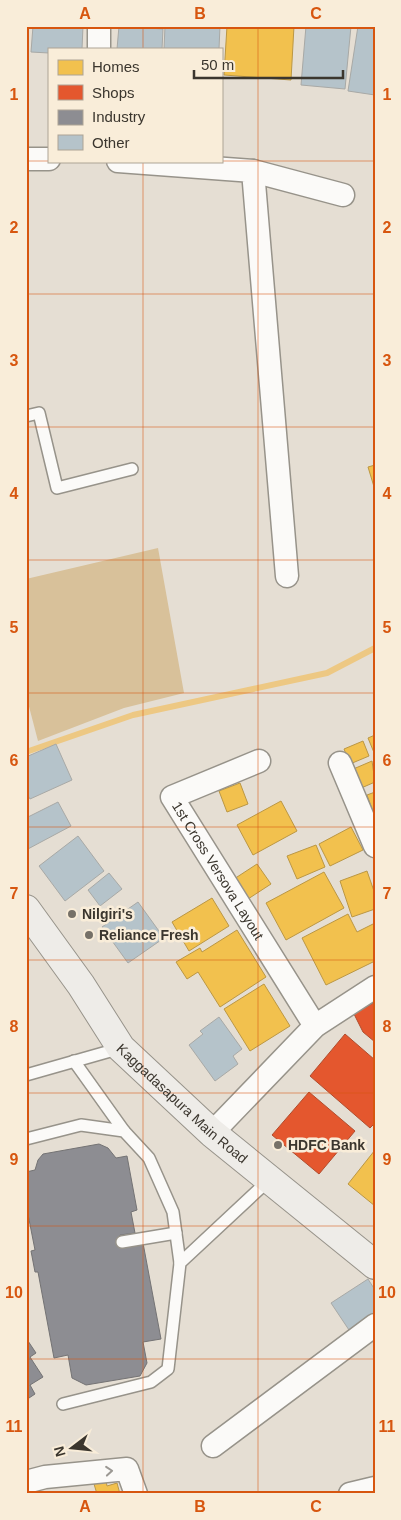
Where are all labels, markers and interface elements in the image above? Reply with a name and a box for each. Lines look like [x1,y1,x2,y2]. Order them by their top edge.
text: A [79,5,91,22]
text: B [194,5,206,22]
text: C [310,5,322,22]
legend [48,48,222,162]
scale bar [194,48,342,80]
text: 50 m [201,56,234,73]
text: Homes [92,58,140,75]
text: Shops [92,84,135,101]
text: 1 [10,86,19,103]
text: 1 [383,86,392,103]
text: Industry [92,108,146,125]
text: Other [92,134,130,151]
text: 2 [10,219,19,236]
text: 2 [383,219,392,236]
text: 3 [10,352,19,369]
text: 3 [383,352,392,369]
text: 4 [10,485,19,502]
text: 4 [383,485,392,502]
text: 5 [10,619,19,636]
text: 5 [383,619,392,636]
text: 6 [10,752,19,769]
text: 6 [383,752,392,769]
street label: 1st Cross Versova Layout [169,799,267,943]
text: 7 [10,885,19,902]
text: 7 [383,885,392,902]
place label: Nilgiri's [82,906,133,922]
marker: Nilgiri's [66,908,78,920]
place label: Reliance Fresh [99,927,199,943]
marker: Reliance Fresh [83,929,95,941]
text: 8 [10,1018,19,1035]
text: 8 [383,1018,392,1035]
street label: Kaggadasapura Main Road [114,1040,251,1167]
place label: HDFC Bank [288,1137,365,1153]
marker: HDFC Bank [272,1139,284,1151]
text: 9 [10,1151,19,1168]
text: 9 [383,1151,392,1168]
text: 10 [5,1284,23,1301]
text: 10 [378,1284,396,1301]
text: 11 [6,1418,23,1435]
text: 11 [379,1418,396,1435]
north arrow [48,1422,98,1472]
text: N [50,1445,69,1459]
one-way arrow [105,1466,113,1477]
text: A [79,1498,91,1515]
text: B [194,1498,206,1515]
text: C [310,1498,322,1515]

